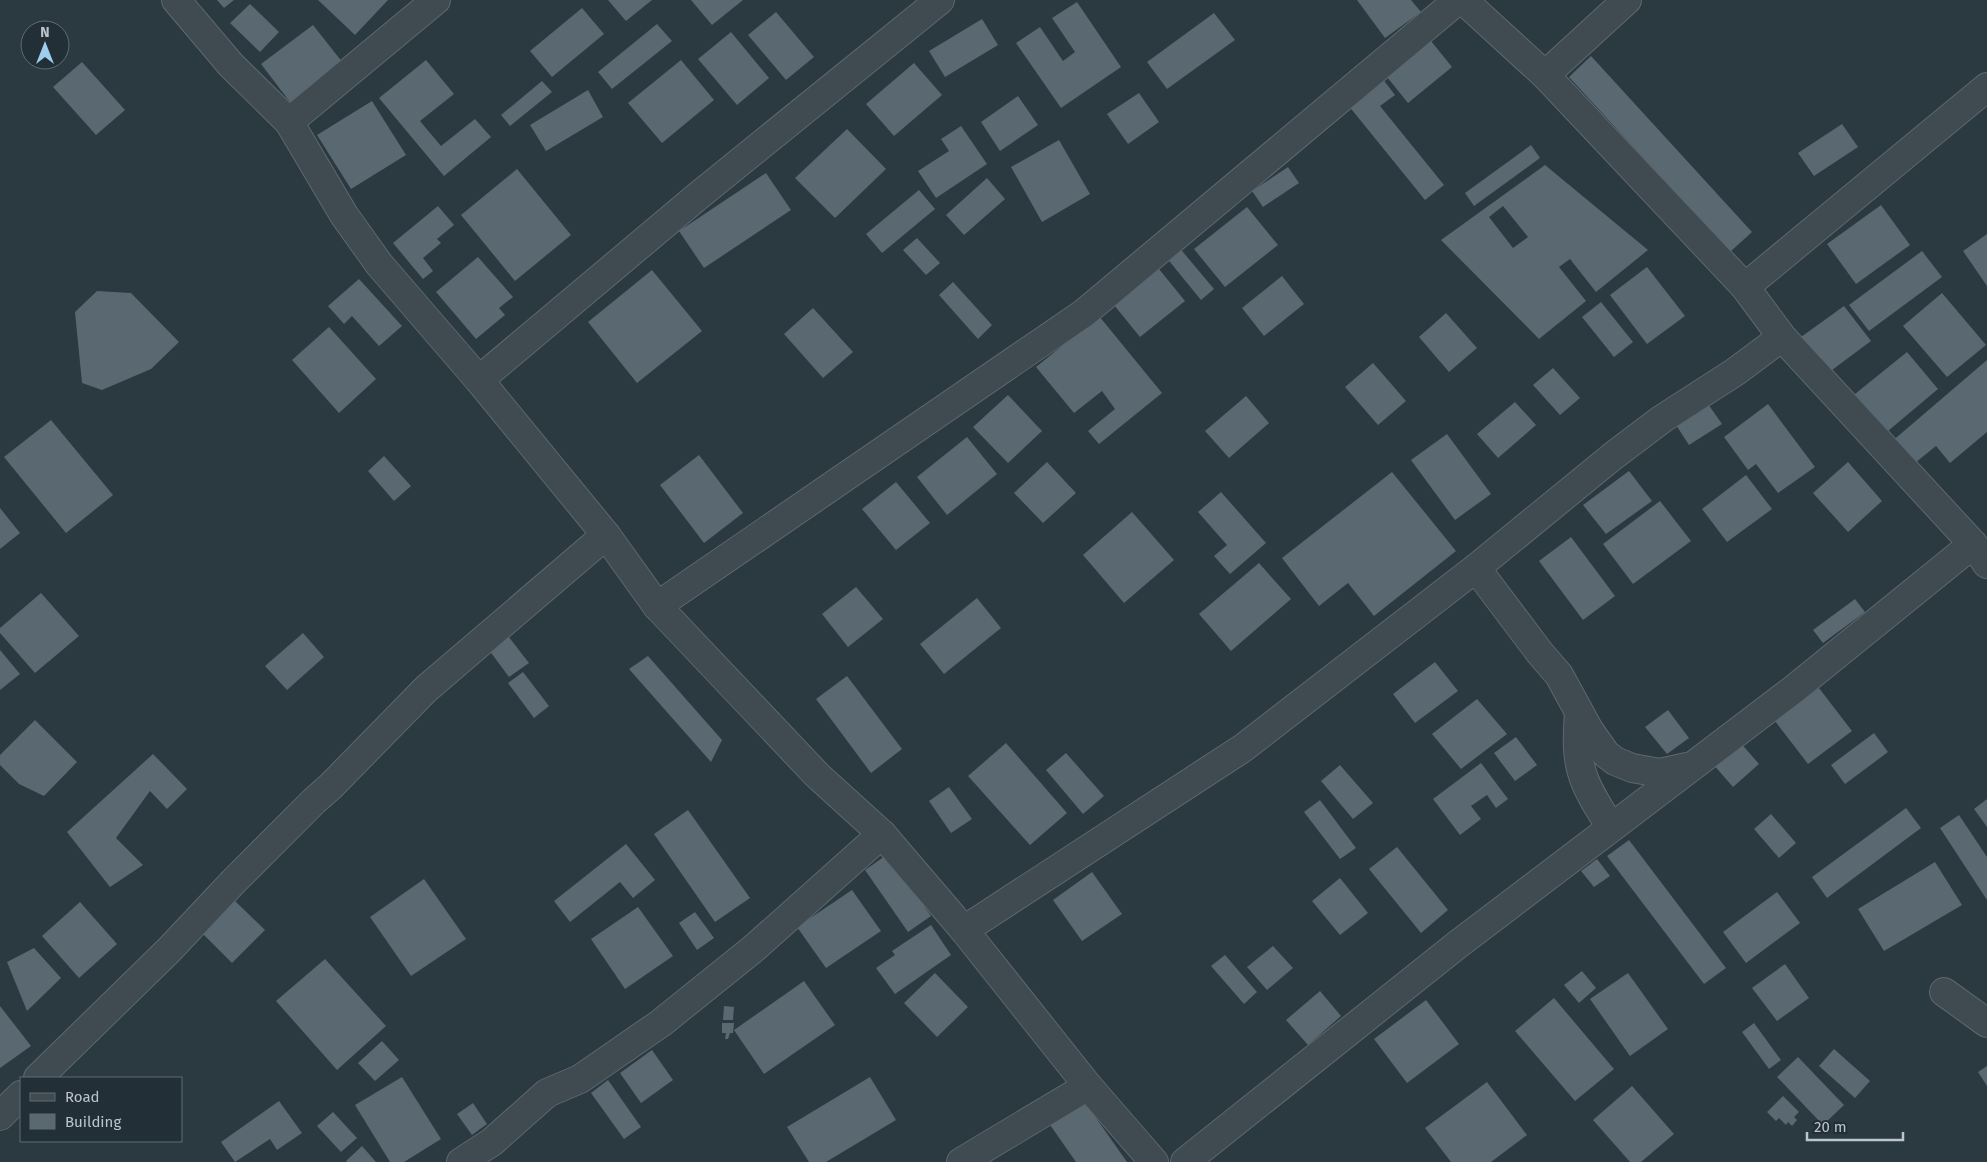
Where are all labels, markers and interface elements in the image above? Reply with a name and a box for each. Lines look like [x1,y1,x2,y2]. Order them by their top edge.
north arrow [20,20,70,70]
text: N [40,24,50,41]
legend [20,1077,182,1142]
text: Road [65,1088,100,1106]
scale bar [1807,1110,1903,1142]
text: Building [65,1113,121,1131]
text: 20 m [1814,1118,1847,1136]

